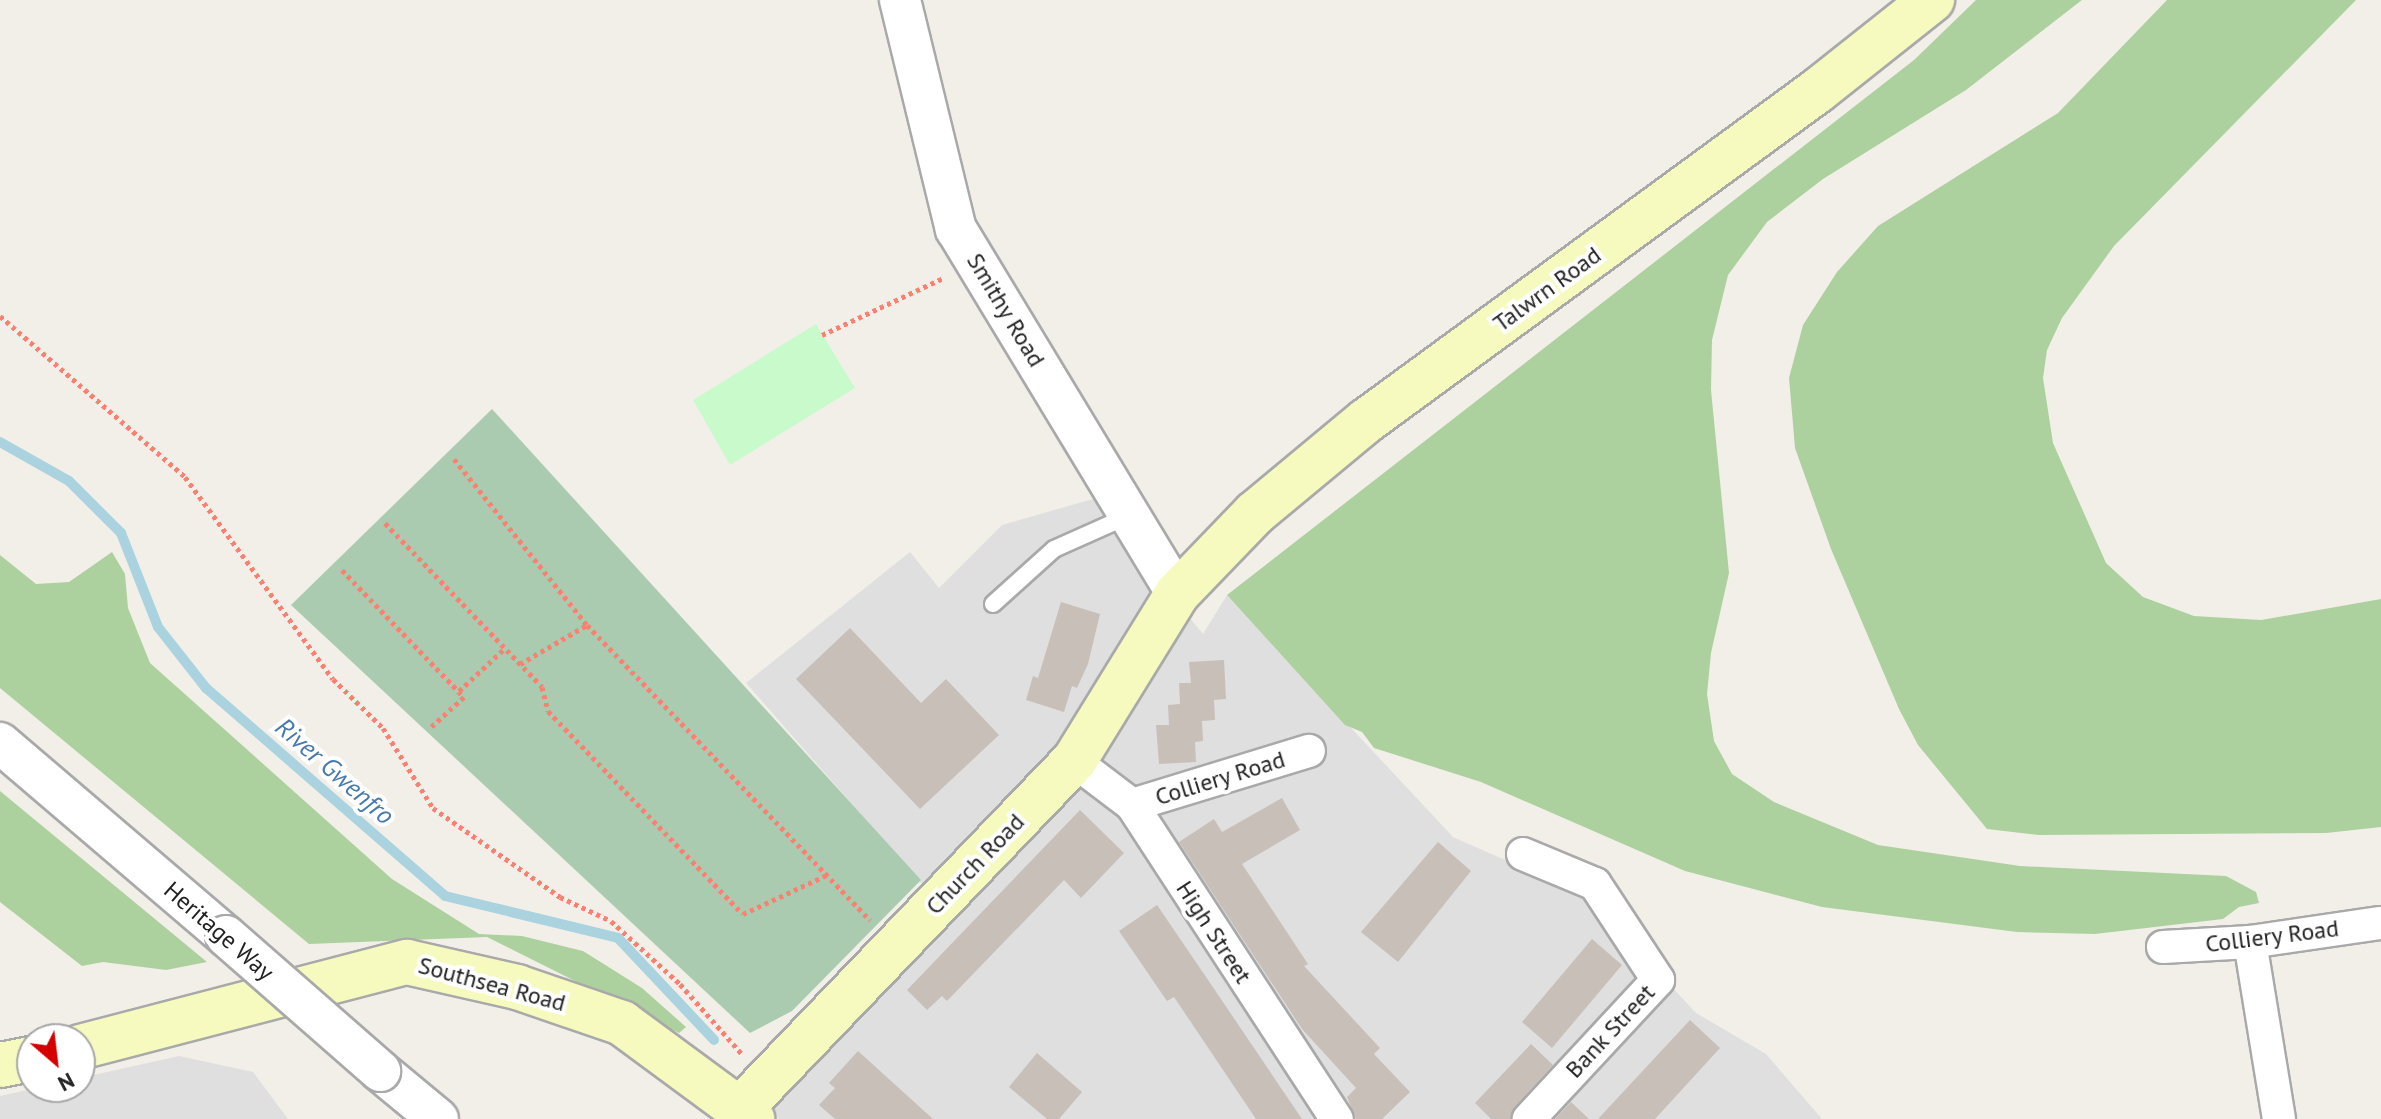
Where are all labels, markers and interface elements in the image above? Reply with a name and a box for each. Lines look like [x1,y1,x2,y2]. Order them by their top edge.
street label: Talwrn Road [1488,240,1606,338]
street label: Smithy Road [961,248,1051,372]
water label: River Gwenfro [269,711,401,831]
street label: Colliery Road [1151,745,1289,811]
street label: Church Road [920,808,1030,920]
street label: Heritage Way [158,875,280,987]
street label: High Street [1170,875,1258,989]
street label: Colliery Road [2203,913,2341,959]
street label: Southsea Road [415,951,569,1017]
street label: Bank Street [1559,978,1661,1084]
north arrow [16,1023,96,1103]
text: N [53,1067,79,1098]

